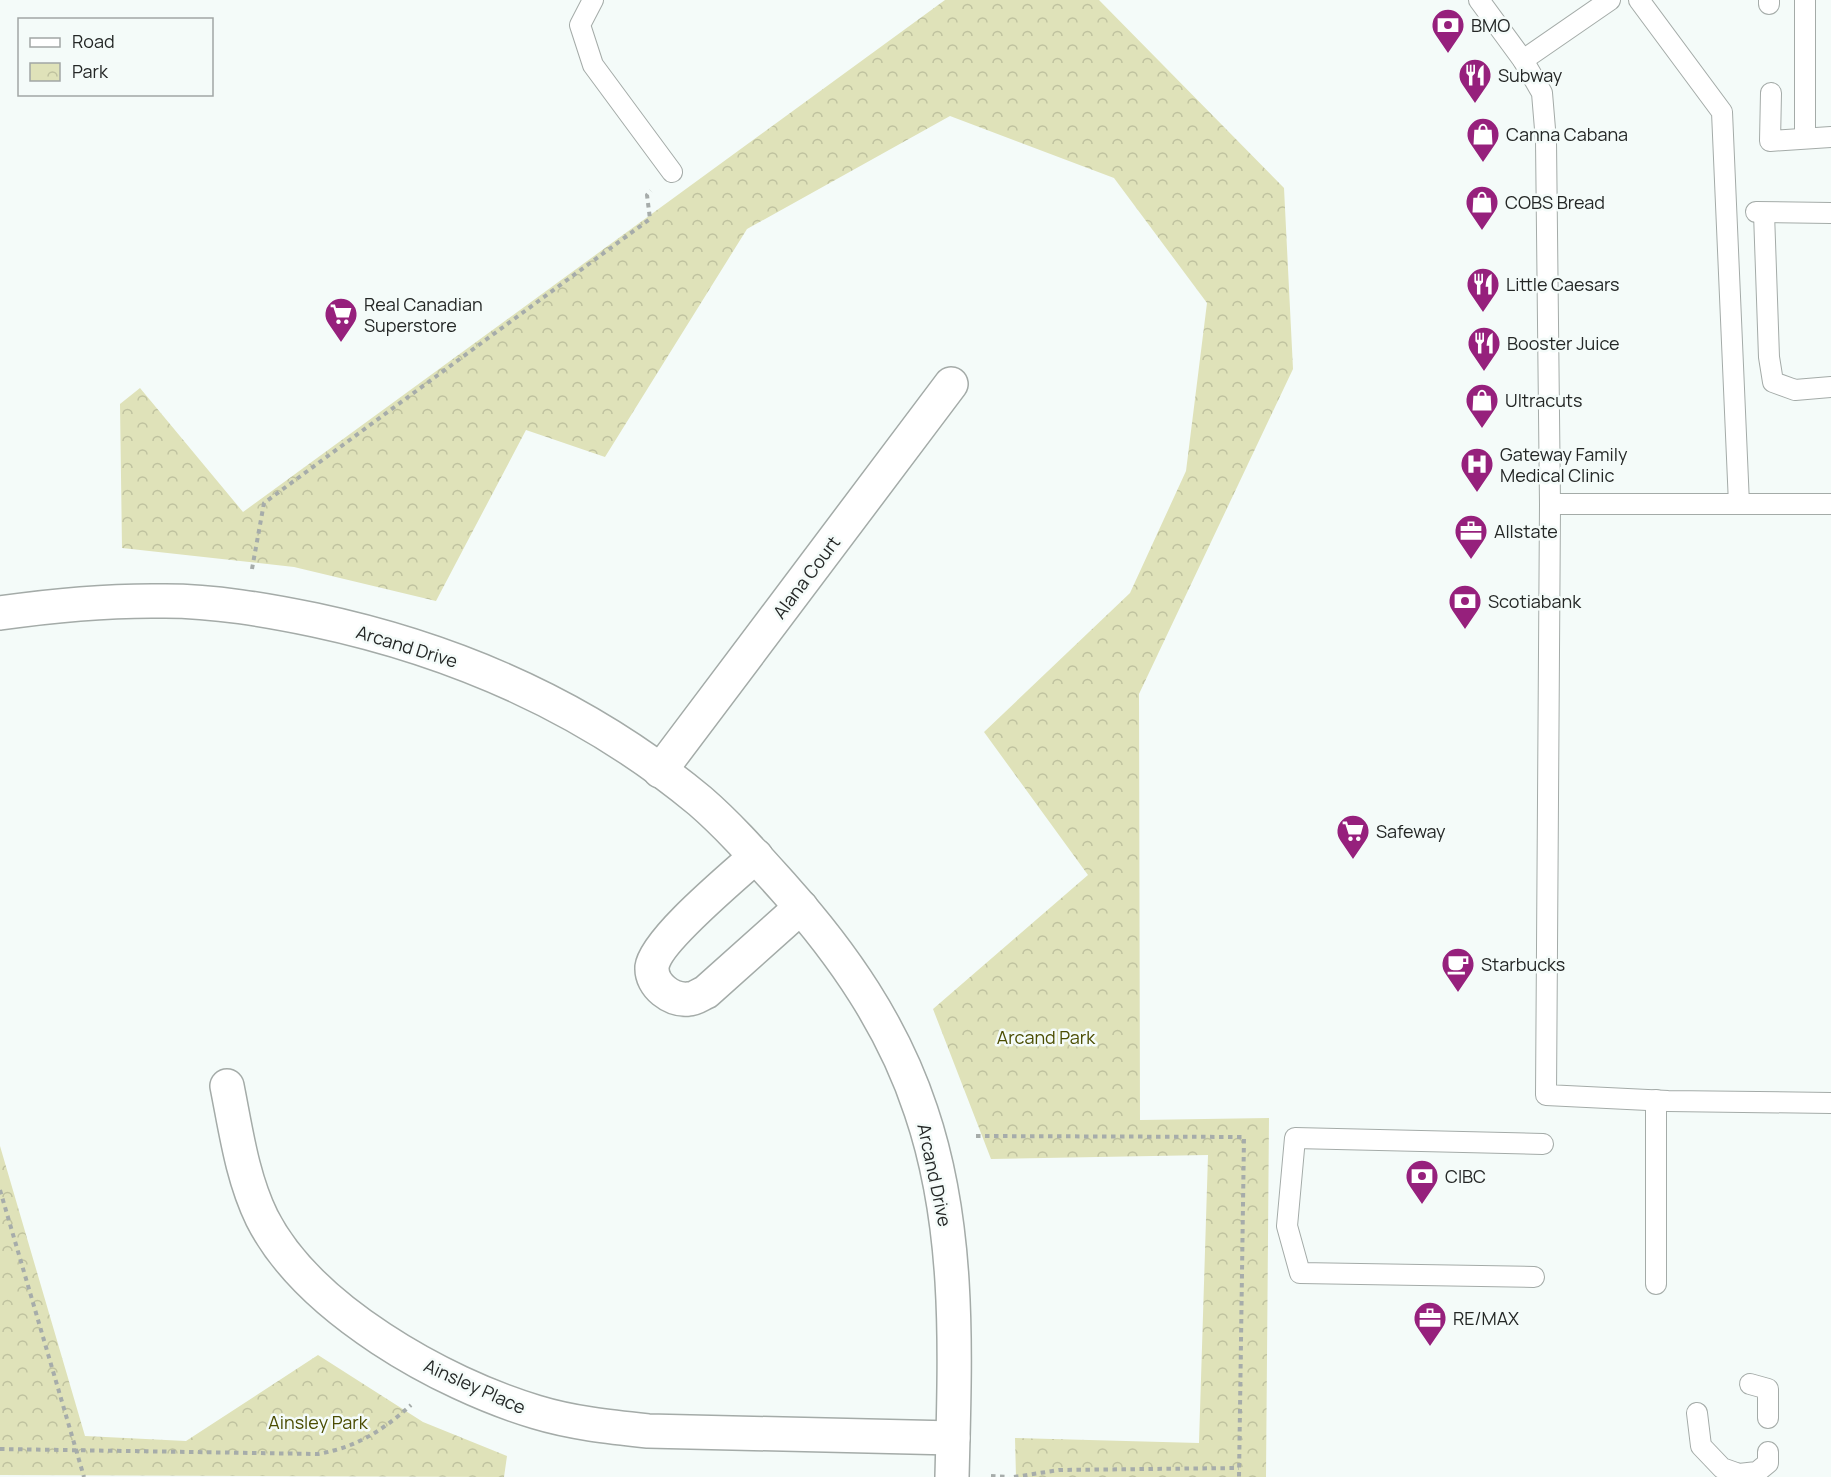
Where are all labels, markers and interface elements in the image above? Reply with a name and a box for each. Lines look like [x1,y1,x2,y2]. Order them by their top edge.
bank icon: BMO [1430,7,1466,54]
place label: BMO [1471,13,1510,37]
legend [18,18,213,96]
text: Road [72,29,115,53]
restaurant icon: Subway [1457,57,1493,104]
text: Park [72,59,109,83]
place label: Subway [1498,63,1563,87]
shop icon: Canna Cabana [1465,116,1501,163]
place label: Canna Cabana [1506,122,1628,146]
shop icon: COBS Bread [1464,184,1500,231]
place label: COBS Bread [1505,190,1605,214]
restaurant icon: Little Caesars [1465,266,1501,313]
place label: Little Caesars [1506,272,1620,296]
place label: Real Canadian Superstore [364,292,483,337]
supermarket icon: Real Canadian Superstore [323,296,359,343]
restaurant icon: Booster Juice [1466,325,1502,372]
place label: Booster Juice [1507,331,1620,355]
shop icon: Ultracuts [1464,382,1500,429]
place label: Ultracuts [1505,388,1583,412]
place label: Gateway Family Medical Clinic [1500,442,1628,487]
hospital icon: Gateway Family Medical Clinic [1459,446,1495,493]
office icon: Allstate [1453,513,1489,560]
place label: Allstate [1494,519,1558,543]
street label: Alana Court [767,531,845,623]
bank icon: Scotiabank [1447,583,1483,630]
place label: Scotiabank [1488,589,1582,613]
street label: Arcand Drive [353,619,461,673]
supermarket icon: Safeway [1335,813,1371,860]
place label: Safeway [1376,819,1446,843]
cafe icon: Starbucks [1440,946,1476,993]
place label: Starbucks [1481,952,1565,976]
park label: Arcand Park [997,1025,1096,1049]
street label: Arcand Drive [912,1121,958,1229]
bank icon: CIBC [1404,1158,1440,1205]
place label: CIBC [1445,1164,1486,1188]
office icon: RE/MAX [1412,1300,1448,1347]
place label: RE/MAX [1453,1306,1519,1330]
street label: Ainsley Place [420,1353,530,1419]
park label: Ainsley Park [268,1410,369,1434]

